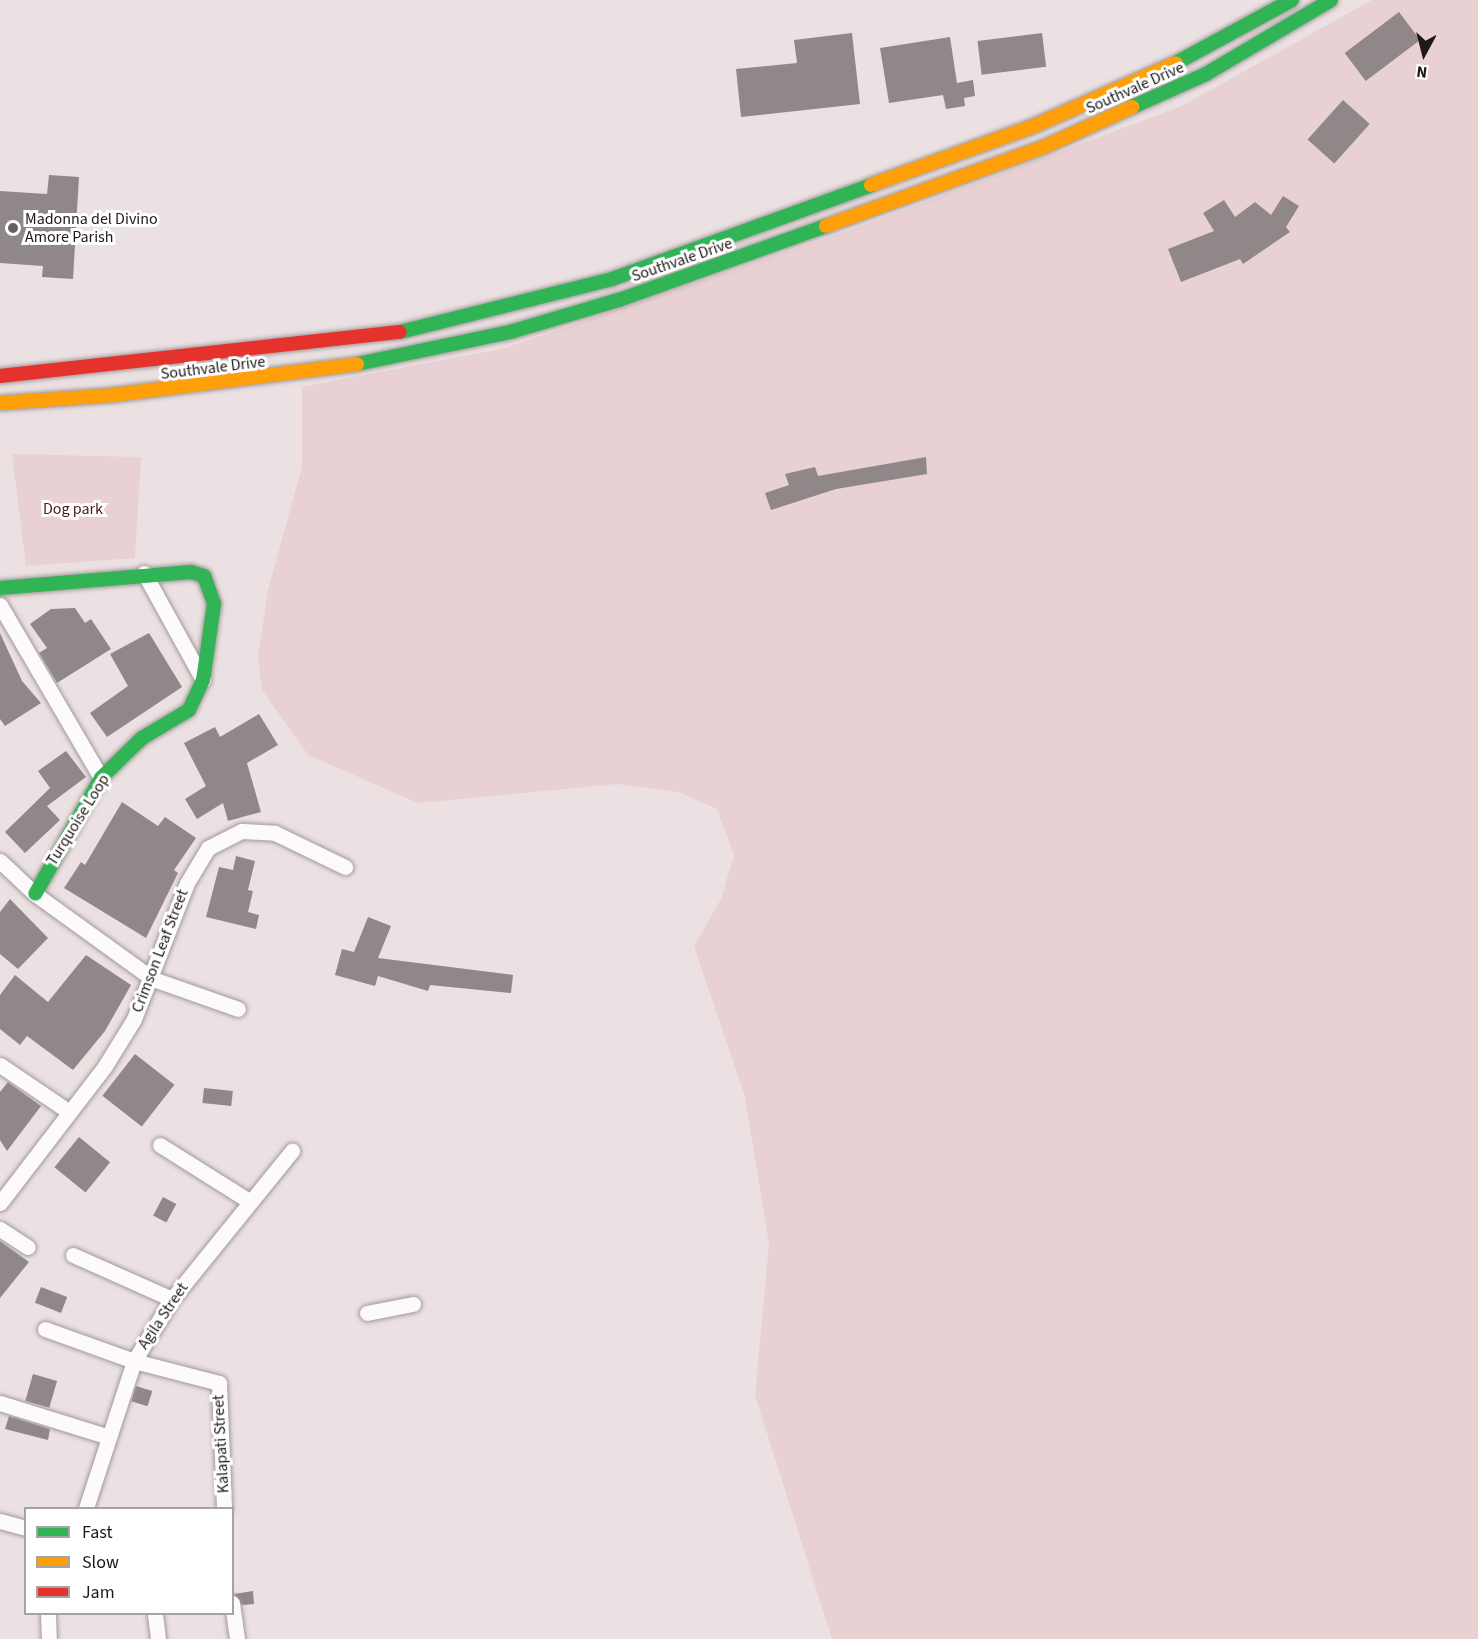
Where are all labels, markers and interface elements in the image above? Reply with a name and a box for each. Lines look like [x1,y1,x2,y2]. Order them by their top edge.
north arrow [1394,24,1454,84]
street label: Southvale Drive [1083,58,1187,118]
text: N [1415,60,1428,83]
place label: Madonna del Divino Amore Parish [25,209,158,247]
marker: Madonna del Divino Amore Parish [6,221,20,235]
street label: Southvale Drive [629,234,735,286]
street label: Southvale Drive [160,352,266,384]
park label: Dog park [43,499,103,519]
street label: Turquoise Loop [42,771,114,869]
street label: Crimson Leaf Street [128,887,192,1015]
street label: Agila Street [134,1279,192,1353]
street label: Kalapati Street [209,1394,233,1494]
legend [24,1507,234,1615]
text: Fast [82,1520,113,1545]
text: Slow [82,1550,119,1575]
text: Jam [82,1580,115,1605]

